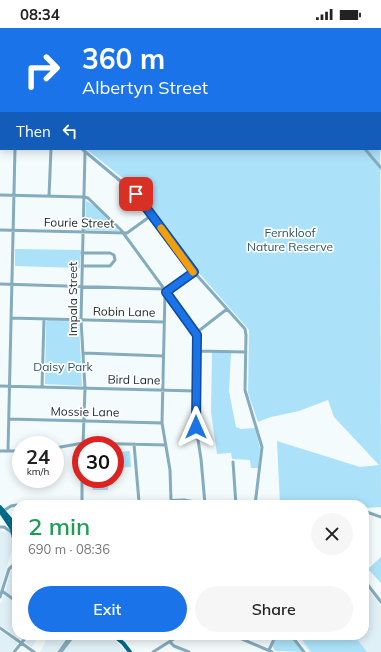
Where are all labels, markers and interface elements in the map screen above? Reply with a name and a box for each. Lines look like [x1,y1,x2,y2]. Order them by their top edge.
text: 08:34 [20,5,60,24]
text: 360 m [82,41,165,76]
icon: right [16,44,68,96]
text: Albertyn Street [82,76,208,99]
icon: left [59,120,81,142]
text: Then [16,122,51,141]
pin [119,177,153,211]
icon: arrive [125,183,147,205]
street label: Fourie Street [44,214,114,231]
park label: Fernkloof Nature Reserve [247,225,333,254]
street label: Impala Street [65,262,80,336]
street label: Robin Lane [93,303,155,320]
park label: Daisy Park [33,359,94,374]
street label: Bird Lane [107,372,161,387]
street label: Mossie Lane [50,403,120,420]
position arrow [175,406,217,448]
speed limit sign: 30 [72,436,124,488]
text: 24 [26,444,50,469]
text: km/h [27,465,49,478]
text: 2 min [28,511,90,541]
button: close [311,513,353,555]
text: 690 m · 08:36 [28,541,110,557]
button: Exit [28,586,187,632]
button: Share [195,586,353,632]

